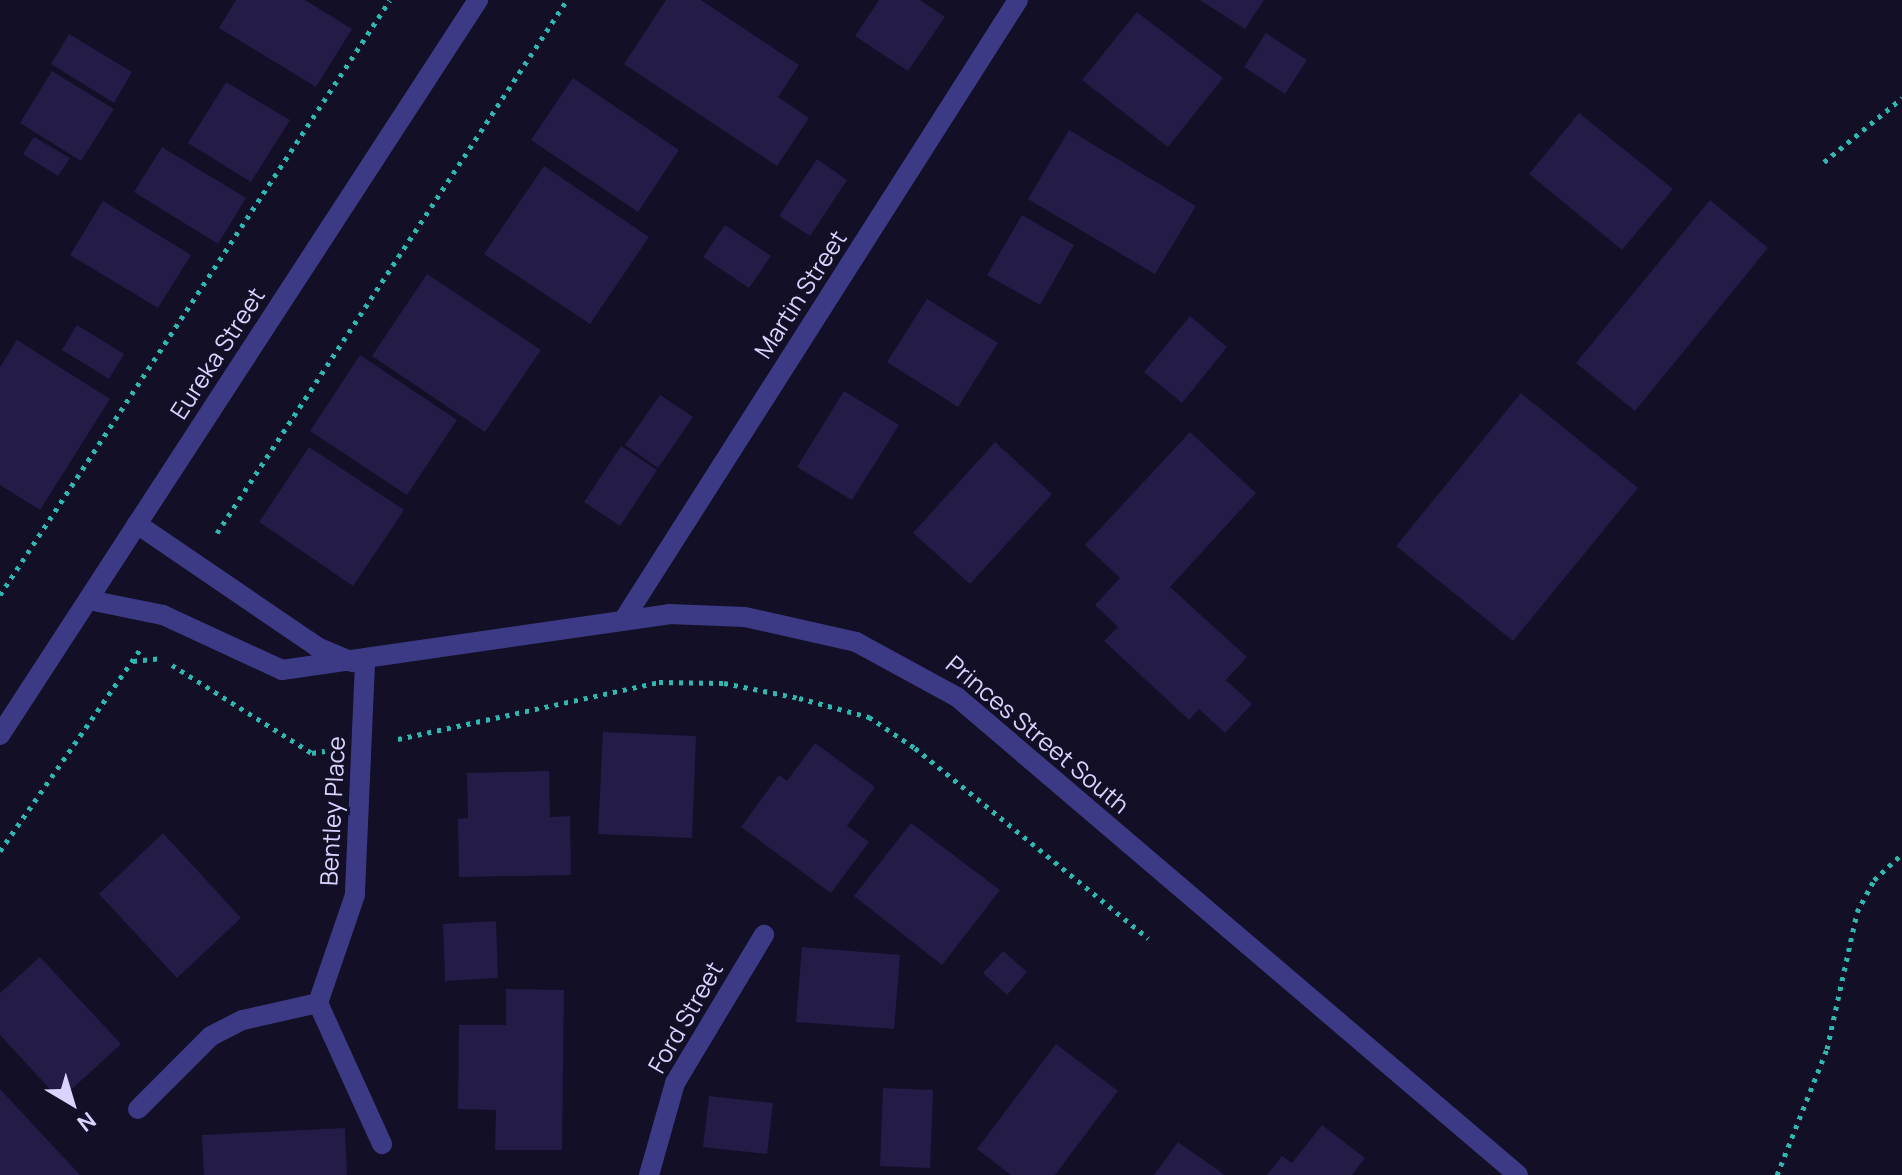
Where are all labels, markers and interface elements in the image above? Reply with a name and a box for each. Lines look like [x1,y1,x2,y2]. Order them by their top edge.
street label: Martin Street [748,225,852,363]
street label: Eureka Street [164,282,270,424]
street label: Princes Street South [941,649,1135,819]
street label: Bentley Place [314,736,350,886]
street label: Ford Street [642,956,728,1078]
north arrow [32,1063,112,1143]
text: N [71,1105,102,1139]

